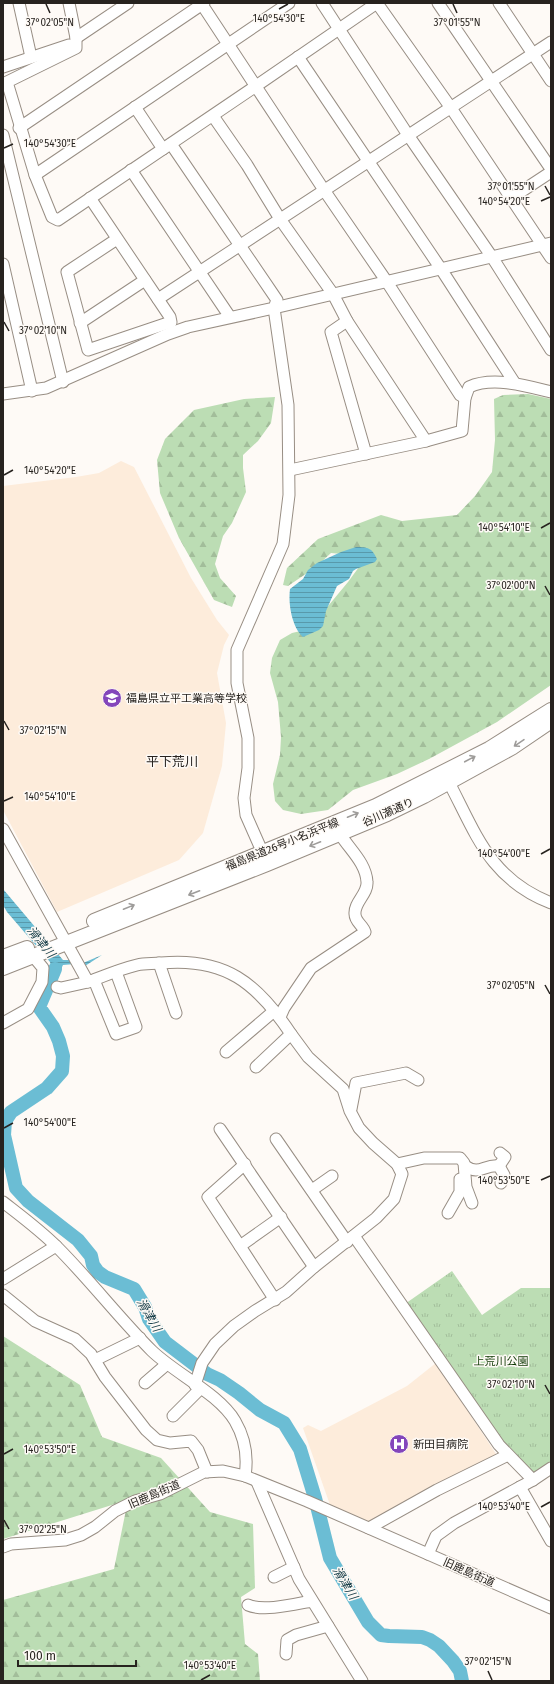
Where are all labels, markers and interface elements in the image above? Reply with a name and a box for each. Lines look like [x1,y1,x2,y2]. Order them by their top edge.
text: 140°54'30"E [253,13,305,25]
text: 37°02'05"N [26,17,74,29]
text: 37°01'55"N [433,17,481,29]
text: 140°54'30"E [24,138,76,150]
text: 37°01'55"N [487,181,535,193]
text: 140°54'20"E [478,196,530,208]
text: 37°02'10"N [19,325,67,337]
text: 140°54'20"E [24,465,76,477]
text: 140°54'10"E [478,522,530,534]
text: 37°02'00"N [486,580,536,592]
school or university icon: 福島県立平工業高等学校 [101,687,123,709]
place label: 福島県立平工業高等学校 [126,692,247,705]
text: 37°02'15"N [19,725,67,737]
one-way arrow [513,739,524,747]
district label: 平下荒川 [146,754,198,769]
one-way arrow [464,754,476,762]
text: 140°54'10"E [24,791,76,803]
street label: 谷川瀬通り [360,795,416,830]
one-way arrow [347,811,359,819]
street label: 福島県道26号小名浜平線 [224,816,341,873]
one-way arrow [309,841,321,849]
text: 140°54'00"E [478,848,530,860]
one-way arrow [189,889,201,897]
one-way arrow [123,903,135,910]
water label: 滑津川 [24,924,59,962]
text: 37°02'05"N [487,980,535,992]
text: 140°54'00"E [24,1117,76,1129]
text: 140°53'50"E [478,1175,530,1187]
water label: 滑津川 [134,1296,165,1336]
park label: 上荒川公園 [474,1355,529,1368]
text: 37°02'10"N [487,1379,535,1391]
hospital icon: 新田目病院 [388,1433,410,1455]
place label: 新田目病院 [413,1438,468,1451]
text: 140°53'50"E [24,1444,76,1456]
street label: 旧鹿島街道 [126,1478,182,1511]
text: 140°53'40"E [478,1501,530,1513]
text: 37°02'25"N [19,1524,67,1536]
street label: 旧鹿島街道 [441,1555,497,1590]
water label: 滑津川 [330,1564,361,1604]
scale bar [18,1642,136,1668]
text: 100 m [24,1649,56,1663]
text: 37°02'15"N [464,1656,512,1668]
text: 140°53'40"E [184,1660,236,1672]

